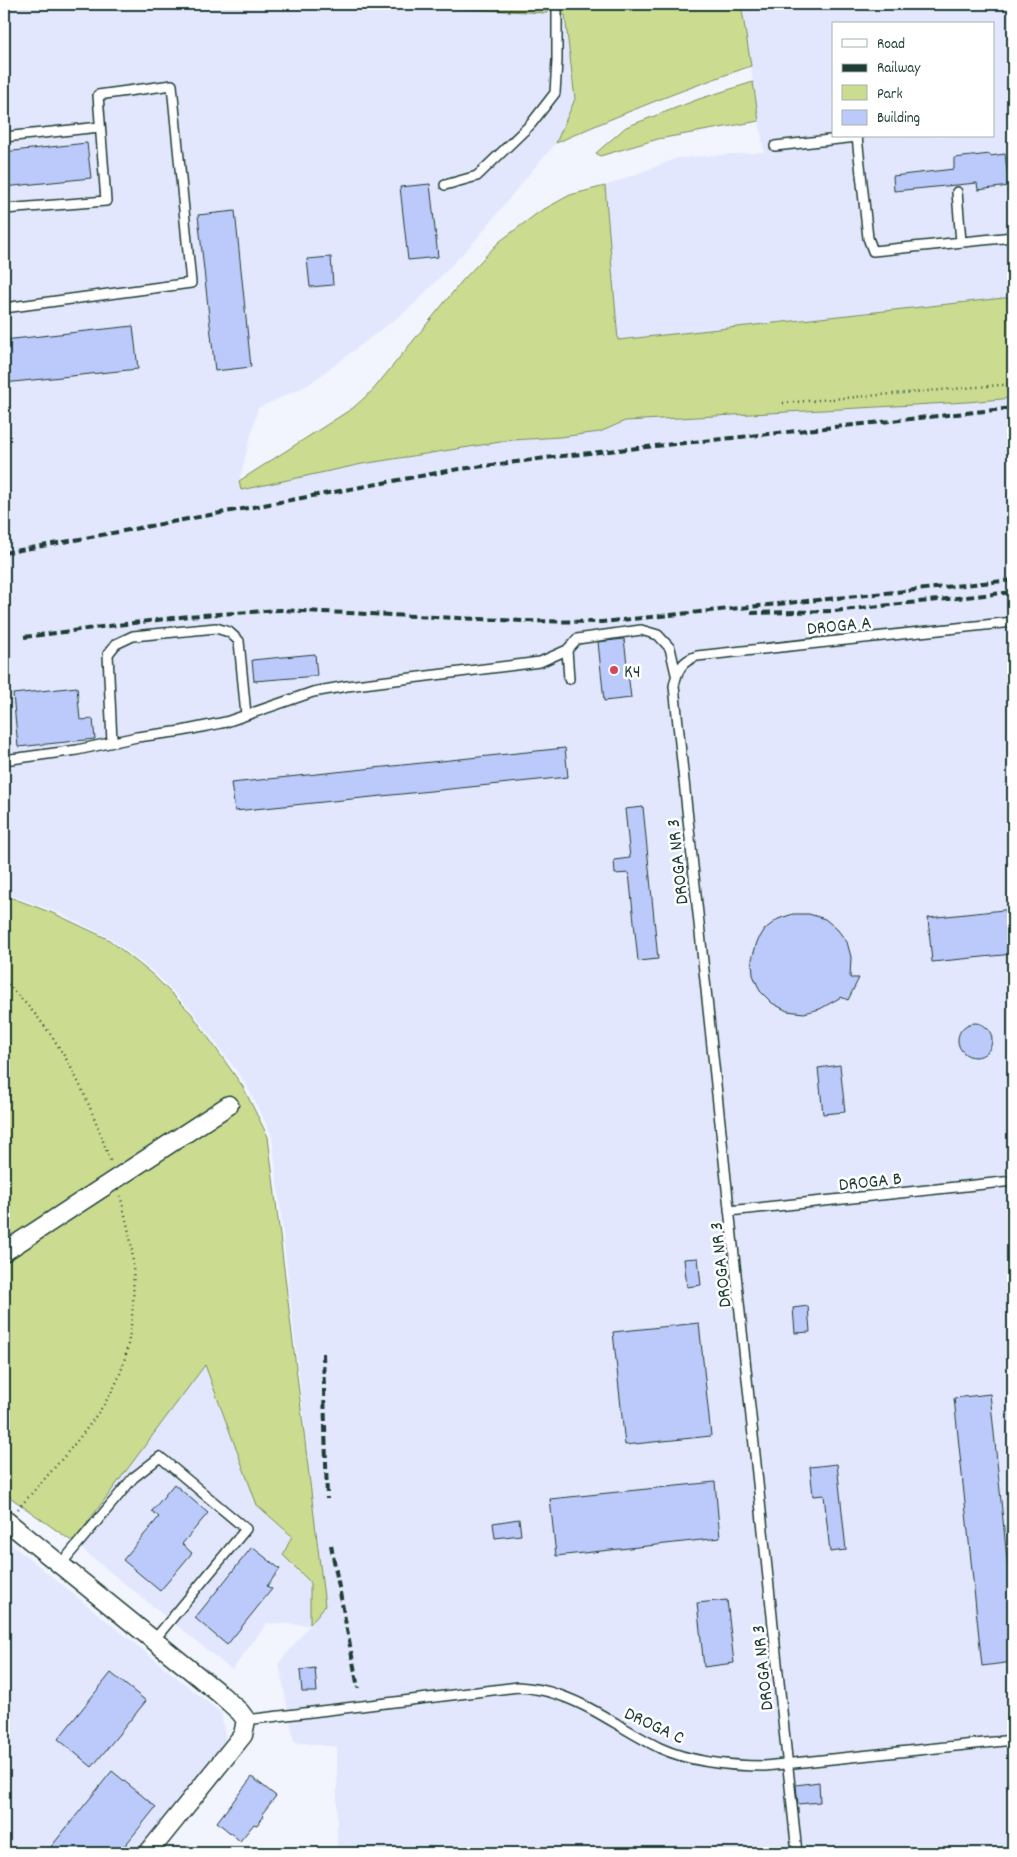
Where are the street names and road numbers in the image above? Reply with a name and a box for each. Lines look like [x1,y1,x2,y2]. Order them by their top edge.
street label: DROGA A [806,611,873,644]
street label: DROGA NR 3 [662,818,697,906]
street label: DROGA B [837,1167,903,1200]
street label: DROGA NR 3 [705,1221,740,1309]
street label: DROGA NR 3 [747,1624,782,1712]
street label: DROGA C [619,1701,688,1753]

